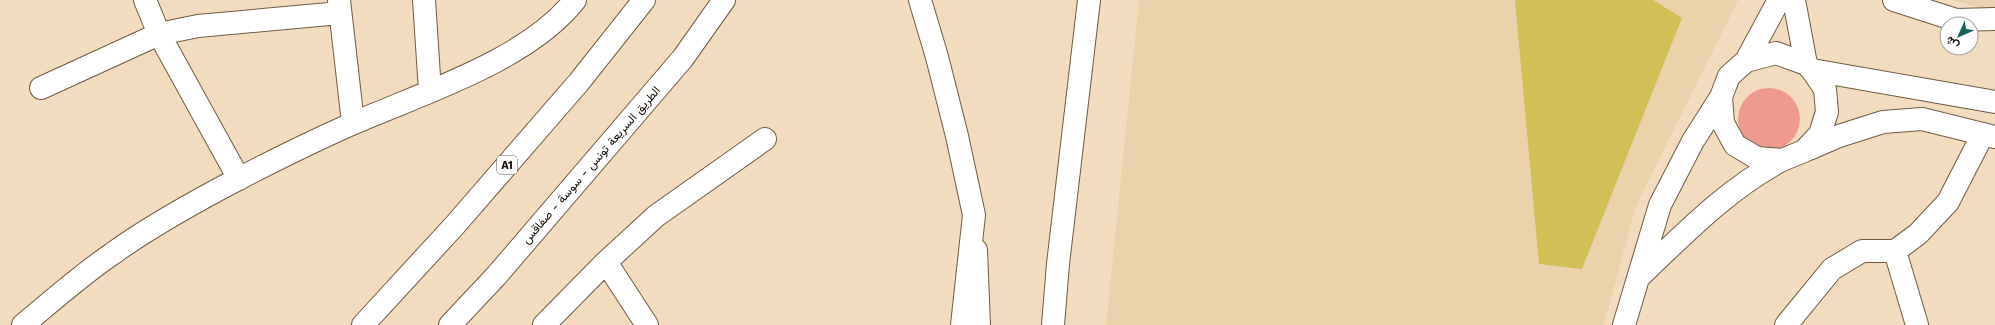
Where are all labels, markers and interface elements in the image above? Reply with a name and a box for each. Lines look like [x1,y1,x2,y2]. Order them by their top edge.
north arrow [1939,16,1979,56]
text: ش [1943,33,1962,52]
street label: الطريق السريعة تونس - سوسة - صفاقس [519,83,664,247]
road number: A1 [497,156,517,174]

